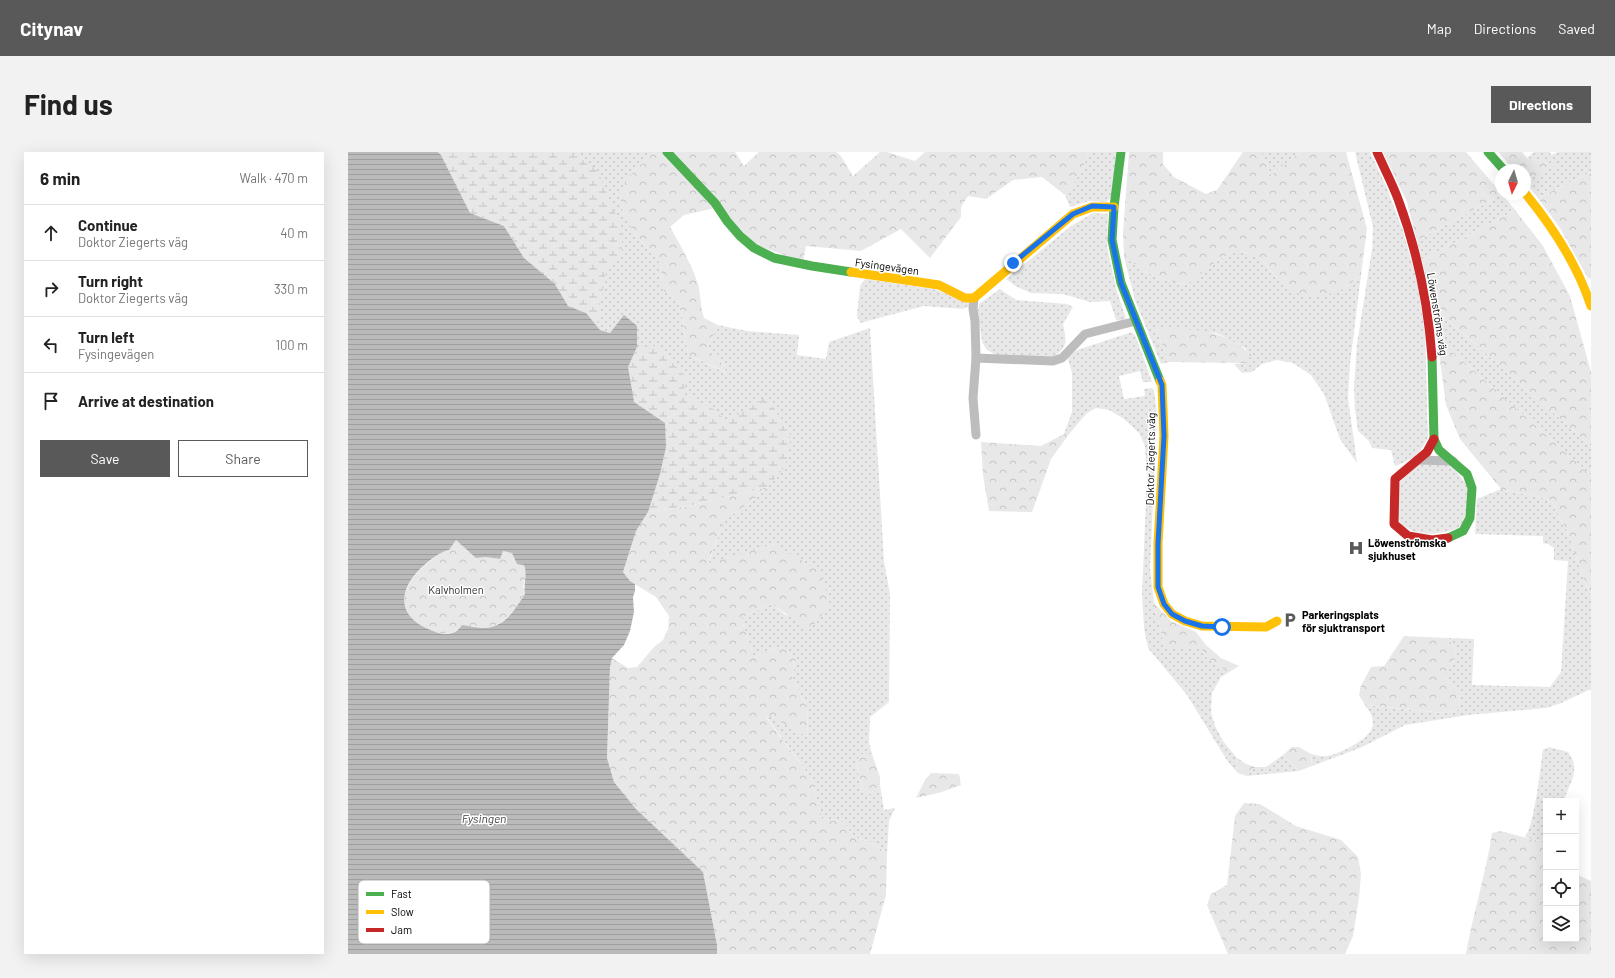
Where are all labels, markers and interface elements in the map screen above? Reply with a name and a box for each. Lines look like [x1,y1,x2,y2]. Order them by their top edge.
text: Citynav [20,17,83,40]
text: Map [1427,20,1452,37]
text: Directions [1474,20,1536,37]
text: Saved [1558,20,1595,37]
button: Directions [1491,86,1591,123]
text: Find us [24,87,113,121]
north arrow [1495,164,1531,200]
text: 6 min [40,168,80,188]
text: Walk · 470 m [240,170,308,186]
text: Continue [78,216,138,234]
icon: ahead [40,222,62,244]
text: 40 m [280,225,308,241]
text: Doktor Ziegerts väg [78,234,188,250]
route end [1004,254,1022,272]
street label: Fysingevägen [854,255,920,277]
text: Turn right [78,272,143,290]
street label: Löwenströms väg [1425,272,1451,356]
icon: right [40,278,62,300]
text: 330 m [274,281,308,297]
text: Doktor Ziegerts väg [78,290,188,306]
text: Turn left [78,328,134,346]
icon: left [40,334,62,356]
text: 100 m [275,337,308,353]
text: Fysingevägen [78,346,154,362]
icon: arrive [40,390,62,412]
text: Arrive at destination [78,392,214,410]
street label: Doktor Ziegerts väg [1143,412,1157,506]
button: Save [40,440,170,477]
button: Share [178,440,308,477]
place label: Löwenströmska sjukhuset [1368,536,1446,562]
hospital icon: Löwenströmska sjukhuset [1347,539,1365,557]
park label: Kalvholmen [428,583,484,596]
place label: Parkeringsplats för sjuktransport [1302,608,1385,634]
parking icon: Parkeringsplats för sjuktransport [1281,611,1299,629]
route start [1213,618,1231,636]
map controls [1543,798,1579,942]
button: + [1543,798,1579,834]
water label: Fysingen [462,811,506,825]
button: − [1543,834,1579,870]
button: locate [1543,870,1579,906]
legend [358,880,490,944]
text: Fast [391,887,412,900]
text: Slow [391,905,414,918]
button: layers [1543,906,1579,942]
text: Jam [391,923,412,936]

